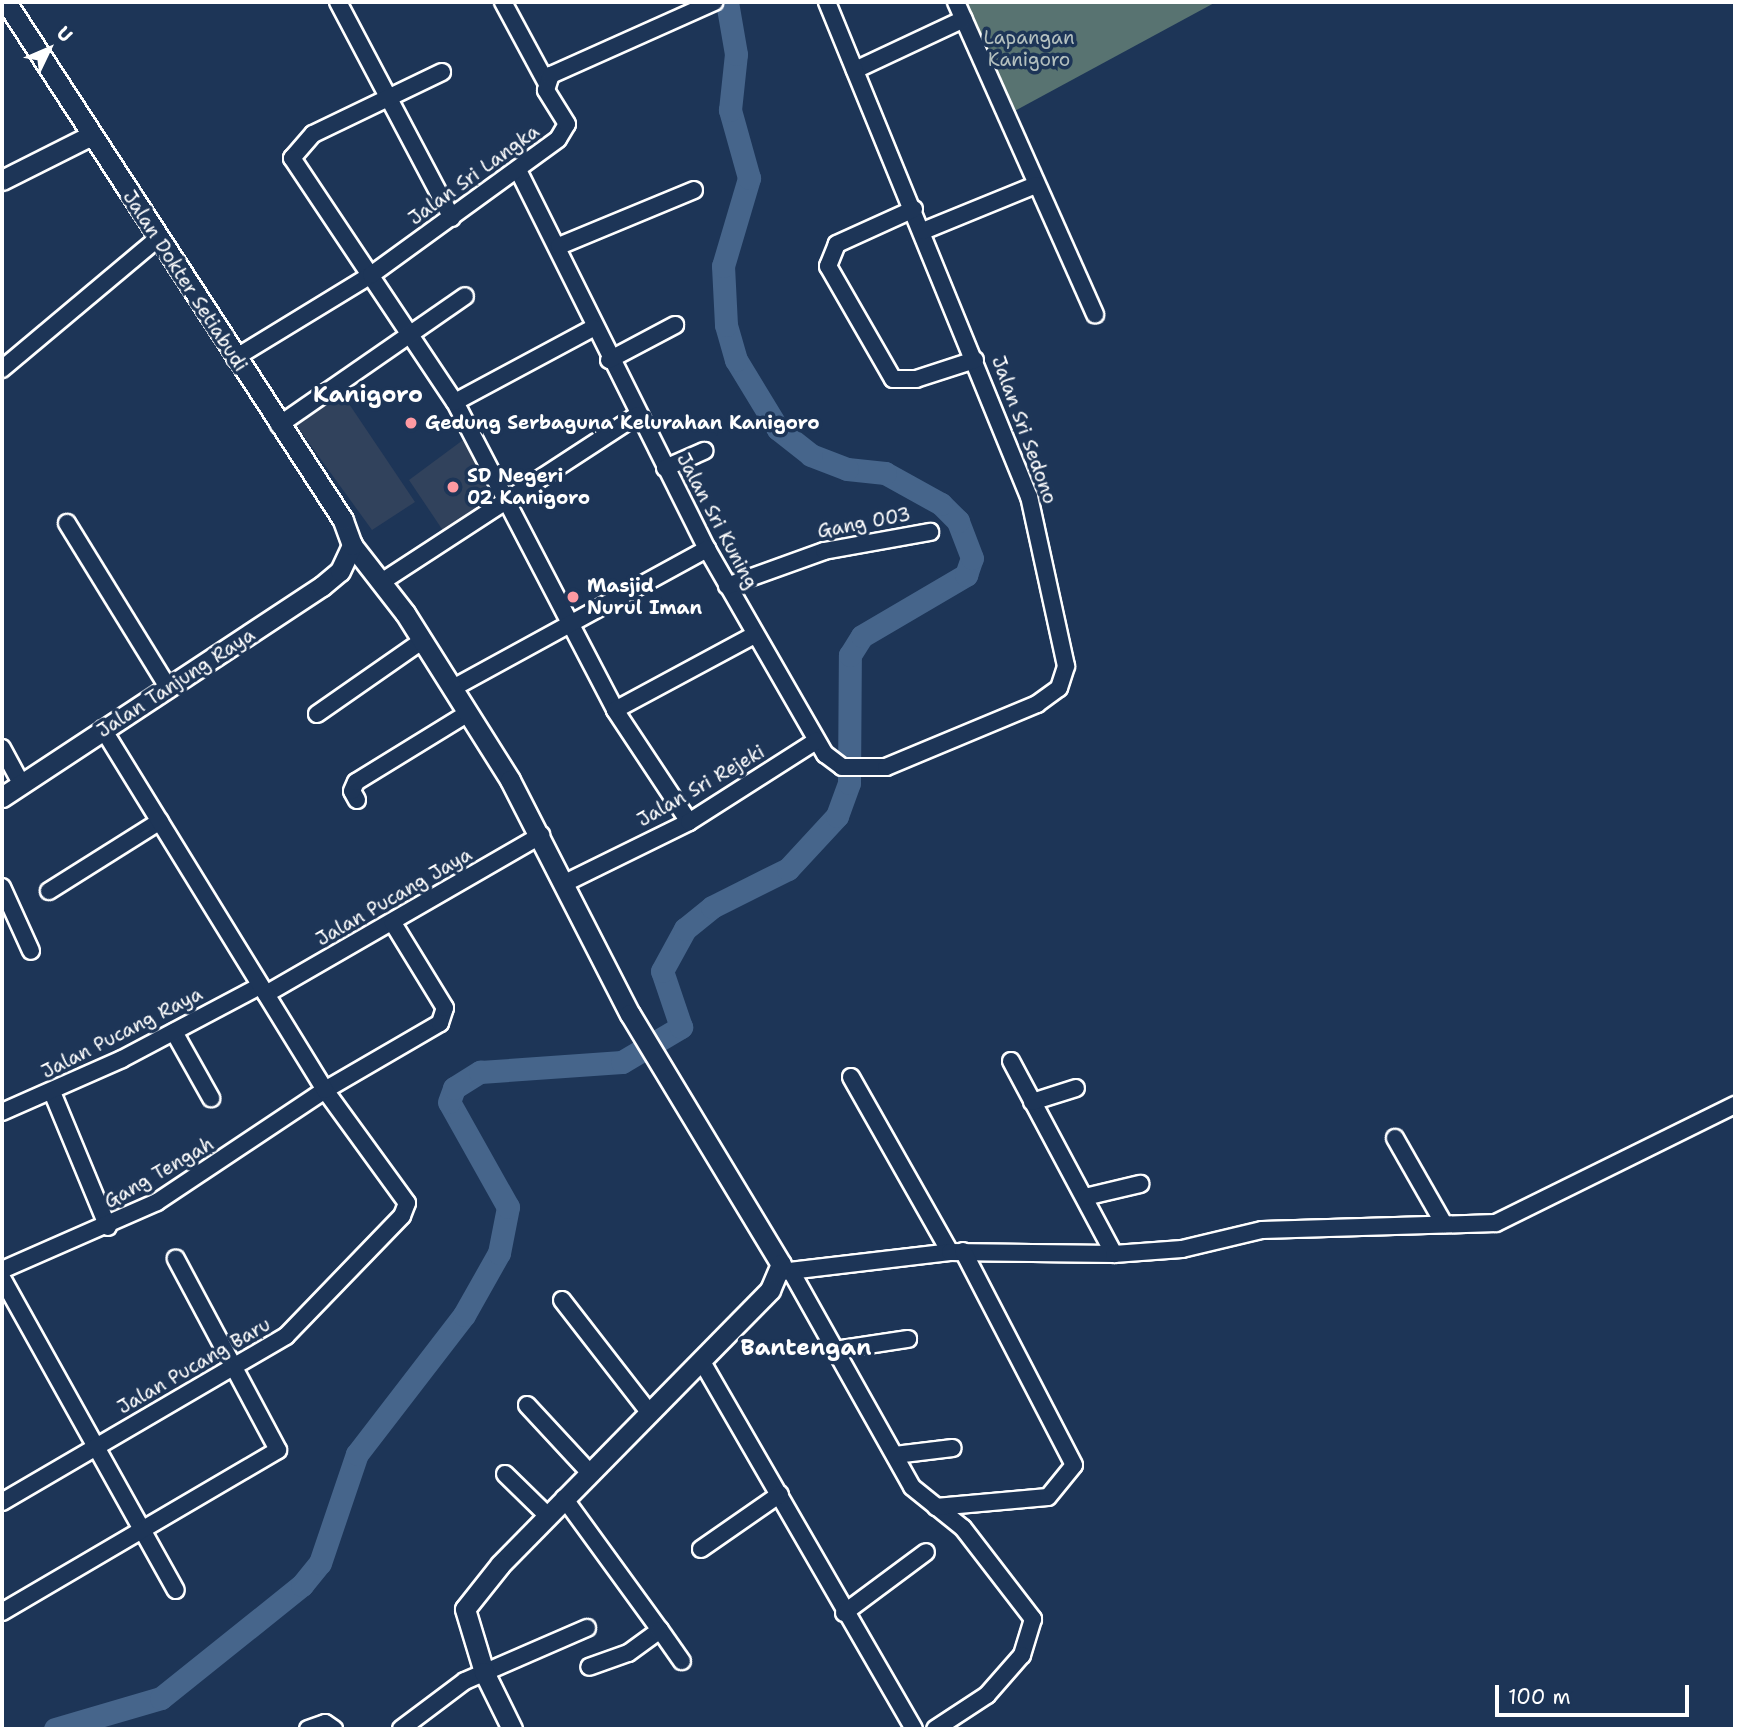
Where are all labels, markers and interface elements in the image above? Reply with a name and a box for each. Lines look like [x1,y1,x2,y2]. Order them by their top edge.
north arrow [14,14,84,84]
text: U [51,21,78,47]
park label: Lapangan Kanigoro [983,27,1075,71]
street label: Jalan Sri Langka [404,120,544,230]
street label: Jalan Dokter Setiabudi [118,186,252,376]
street label: Jalan Sri Sedono [987,353,1061,507]
district label: Kanigoro [313,380,423,408]
place label: Gedung Serbaguna Kelurahan Kanigoro [425,412,820,434]
marker: Gedung Serbaguna Kelurahan Kanigoro [403,415,419,431]
street label: Jalan Sri Kuning [672,449,762,593]
place label: SD Negeri 02 Kanigoro [467,465,590,509]
marker: SD Negeri 02 Kanigoro [445,479,461,495]
street label: Gang 003 [815,503,913,543]
place label: Masjid Nurul Iman [587,575,702,619]
marker: Masjid Nurul Iman [565,589,581,605]
street label: Jalan Tanjung Raya [93,623,259,743]
street label: Jalan Sri Rejeki [633,740,769,832]
street label: Jalan Pucang Jaya [312,843,476,951]
street label: Jalan Pucang Raya [38,983,206,1083]
street label: Gang Tengah [100,1132,218,1214]
street label: Jalan Pucang Baru [114,1313,274,1419]
district label: Bantengan [741,1333,871,1361]
scale bar [1499,1672,1693,1716]
text: 100 m [1508,1683,1571,1711]

